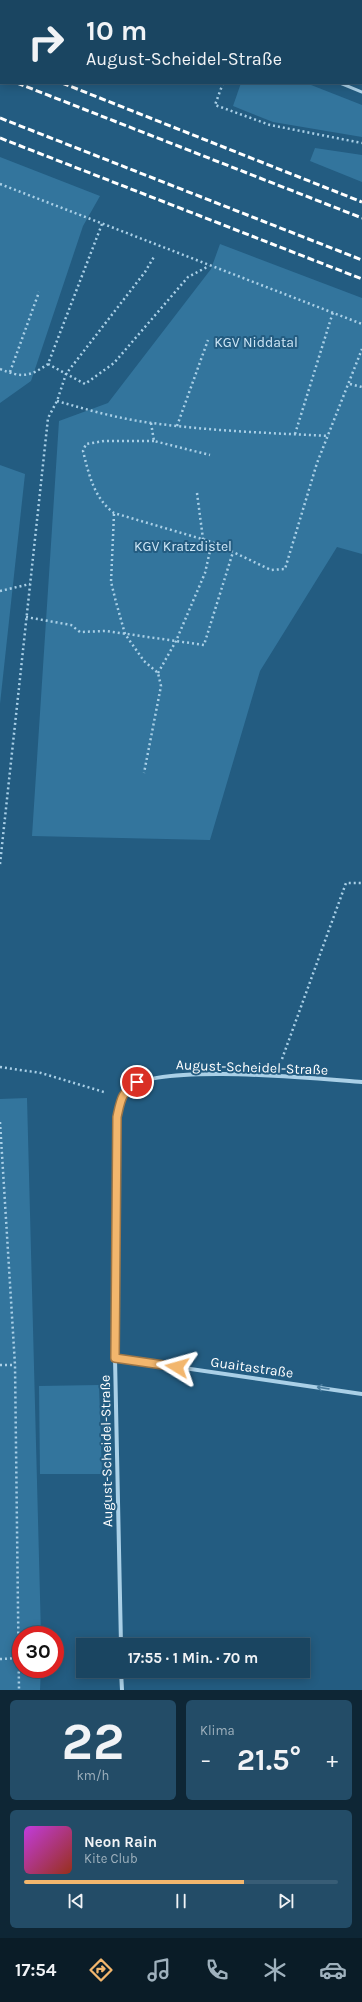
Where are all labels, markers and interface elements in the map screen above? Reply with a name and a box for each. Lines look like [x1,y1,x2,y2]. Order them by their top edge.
text: 10 m [86,14,147,47]
icon: right [20,16,72,68]
text: August-Scheidel-Straße [86,48,282,70]
park label: KGV Niddatal [214,334,298,351]
park label: KGV Kratzdistel [134,538,232,555]
street label: August-Scheidel-Straße [176,1056,328,1079]
pin [120,1065,154,1099]
icon: arrive [126,1071,148,1093]
position arrow [156,1346,198,1388]
street label: Guaitastraße [209,1353,294,1382]
street label: August-Scheidel-Straße [97,1375,116,1527]
one-way arrow [317,1384,330,1392]
speed limit sign: 30 [12,1626,64,1678]
text: 17:55 · 1 Min. · 70 m [128,1649,258,1667]
text: 22 [62,1711,124,1772]
text: Klima [200,1723,235,1738]
text: 21.5° [237,1742,301,1778]
text: − [200,1747,212,1773]
text: + [326,1747,338,1773]
text: km/h [77,1768,109,1783]
text: Neon Rain [84,1833,157,1851]
text: Kite Club [84,1851,138,1866]
icon: previous [65,1890,87,1912]
icon: pause [170,1890,192,1912]
icon: next [275,1890,297,1912]
icon: directions [87,1956,115,1984]
icon: music [145,1956,173,1984]
icon: phone [203,1956,231,1984]
icon: climate [261,1956,289,1984]
icon: car [319,1956,347,1984]
text: 17:54 [15,1959,56,1981]

